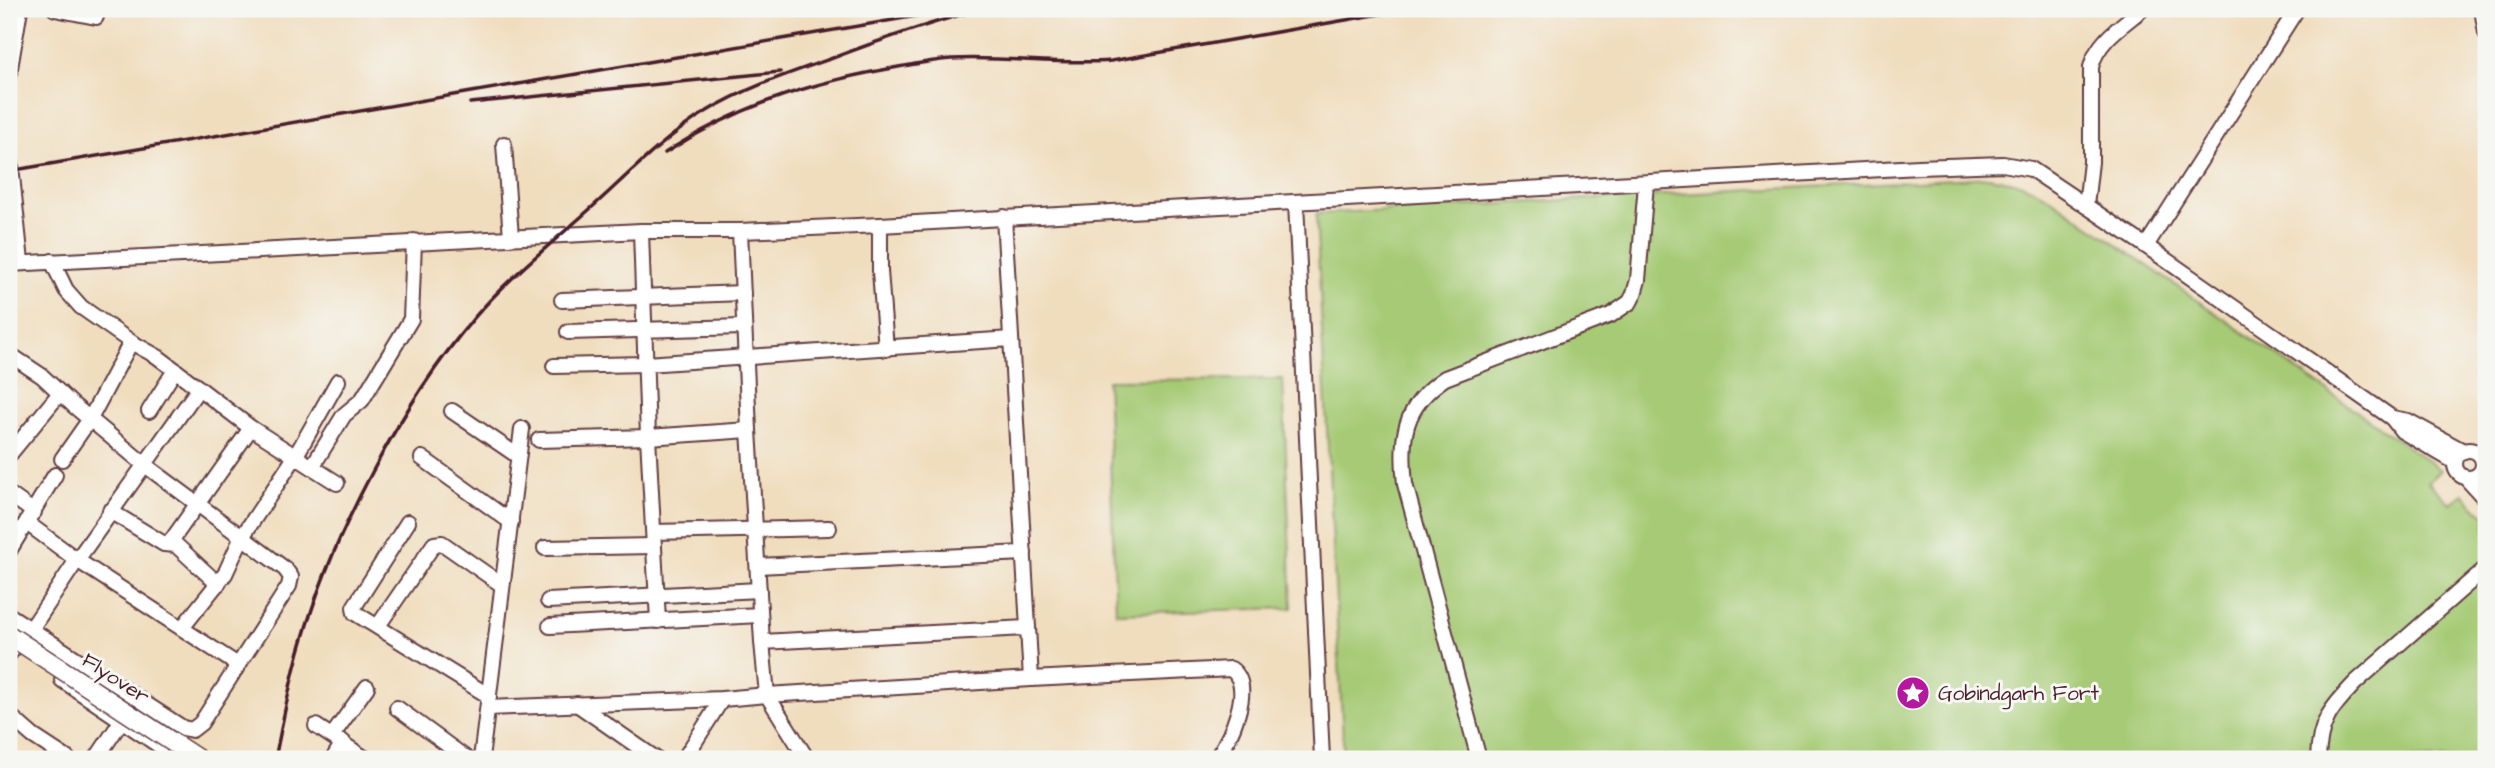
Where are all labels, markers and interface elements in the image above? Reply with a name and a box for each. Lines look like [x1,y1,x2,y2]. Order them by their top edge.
street label: Flyover [75,646,155,713]
place icon: Gobindgarh Fort [1894,674,1932,712]
place label: Gobindgarh Fort [1938,679,2099,710]

